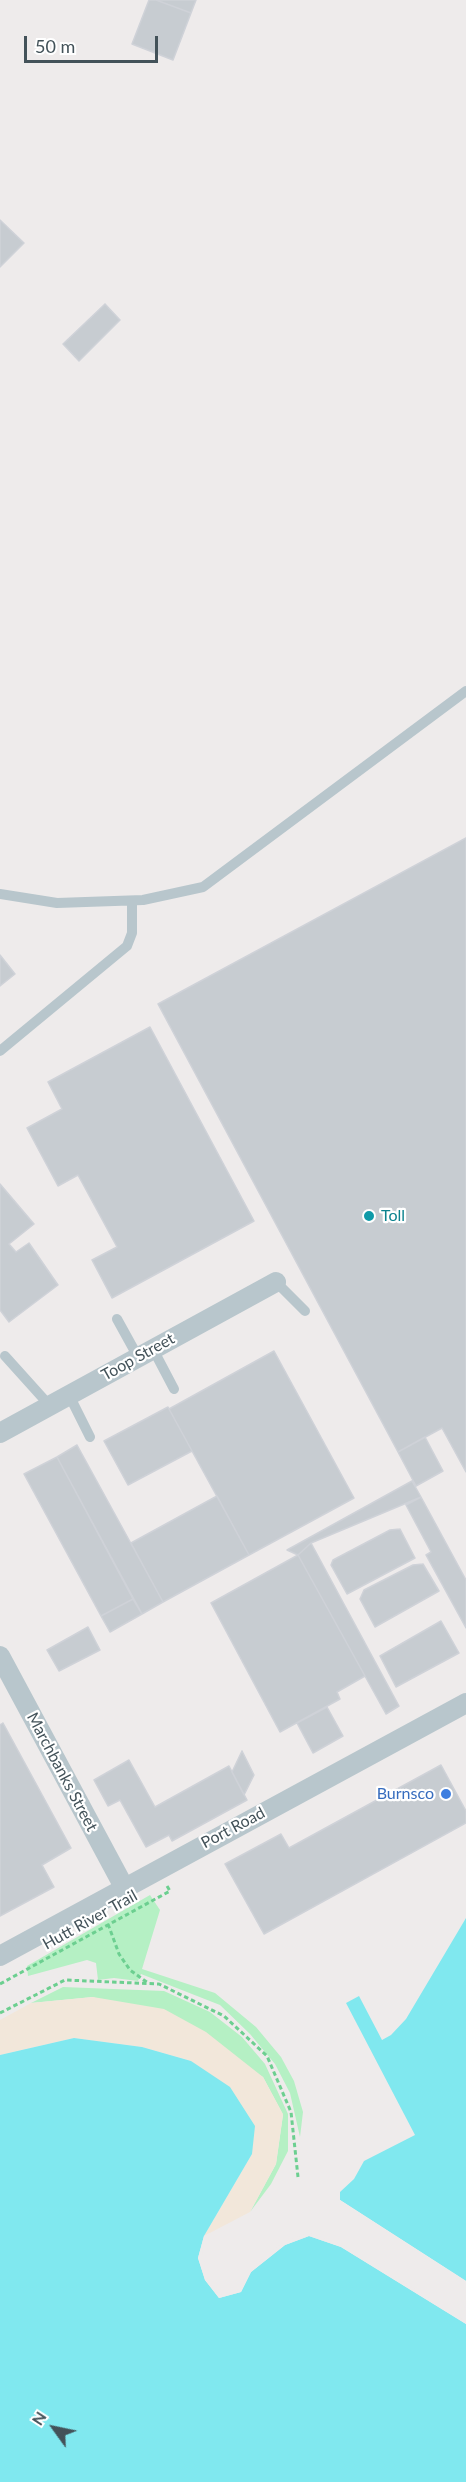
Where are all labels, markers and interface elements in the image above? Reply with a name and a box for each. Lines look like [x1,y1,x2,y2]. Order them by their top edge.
scale bar [27,24,160,62]
text: 50 m [35,35,75,57]
place label: Toll [381,1206,405,1226]
marker: Toll [362,1209,376,1223]
street label: Toop Street [98,1329,178,1385]
street label: Marchbanks Street [23,1709,101,1835]
place label: Burnsco [377,1784,434,1804]
marker: Burnsco [439,1787,453,1801]
street label: Port Road [198,1803,268,1853]
street label: Hutt River Trail [39,1886,141,1954]
north arrow [24,2398,84,2458]
text: N [27,2408,50,2428]

